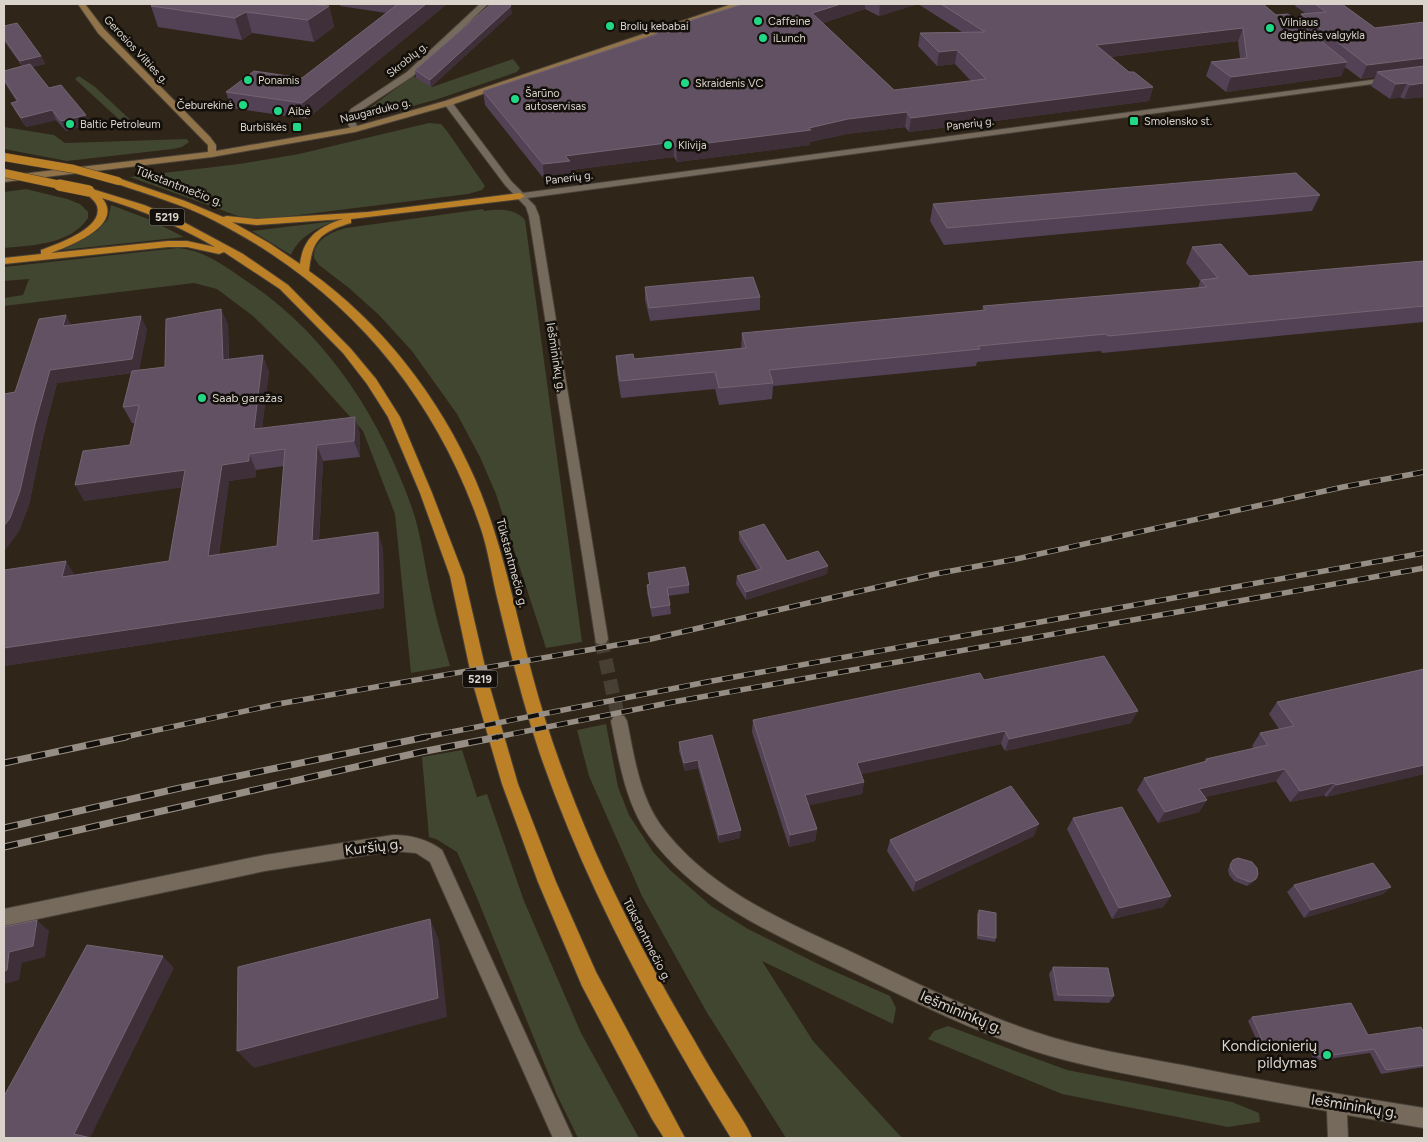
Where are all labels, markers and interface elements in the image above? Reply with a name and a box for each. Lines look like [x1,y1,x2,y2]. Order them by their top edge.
street label: Gerosios Vilties g. [101,13,171,87]
marker: Caffeine [752,15,764,27]
place label: Caffeine [768,15,810,28]
place label: Vilniaus degtinės valgykla [1280,16,1365,42]
marker: Brolių kebabai [604,20,616,32]
place label: Brolių kebabai [620,20,689,33]
marker: Vilniaus degtinės valgykla [1264,22,1276,34]
marker: iLunch [757,32,769,44]
place label: iLunch [773,32,806,45]
street label: Skroblų g. [384,40,430,80]
marker: Ponamis [242,74,254,86]
place label: Ponamis [258,74,299,87]
marker: Skraidenis VC [679,77,691,89]
place label: Skraidenis VC [695,77,764,90]
place label: Šarūno autoservisas [525,86,586,113]
marker: Šarūno autoservisas [509,93,521,105]
street label: Naugarduko g. [339,96,411,126]
place label: Čeburekinė [177,98,233,112]
marker: Čeburekinė [237,99,249,111]
marker: Aibė [272,105,284,117]
place label: Aibė [288,105,310,118]
street label: Panerių g. [945,115,995,133]
marker: Smolensko st. [1128,115,1140,127]
place label: Smolensko st. [1144,115,1212,128]
marker: Baltic Petroleum [64,118,76,130]
place label: Baltic Petroleum [80,118,161,131]
place label: Burbiškės [240,121,287,134]
marker: Burbiškės [291,121,303,133]
marker: Klivija [662,139,674,151]
place label: Klivija [678,139,707,152]
street label: Tūkstantmečio g. [134,163,224,209]
street label: Panerių g. [544,169,594,187]
road number: 5219 [150,208,184,226]
street label: Iešmininkų g. [544,322,568,392]
place label: Saab garažas [212,391,283,405]
marker: Saab garažas [196,392,208,404]
street label: Tūkstantmečio g. [493,517,531,609]
road number: 5219 [462,671,498,688]
street label: Kuršių g. [344,835,402,859]
street label: Tūkstantmečio g. [620,896,674,984]
street label: Iešmininkų g. [917,987,1005,1037]
place label: Kondicionierių pildymas [1221,1037,1317,1072]
marker: Kondicionierių pildymas [1321,1049,1333,1061]
street label: Iešmininkų g. [1310,1090,1398,1122]

